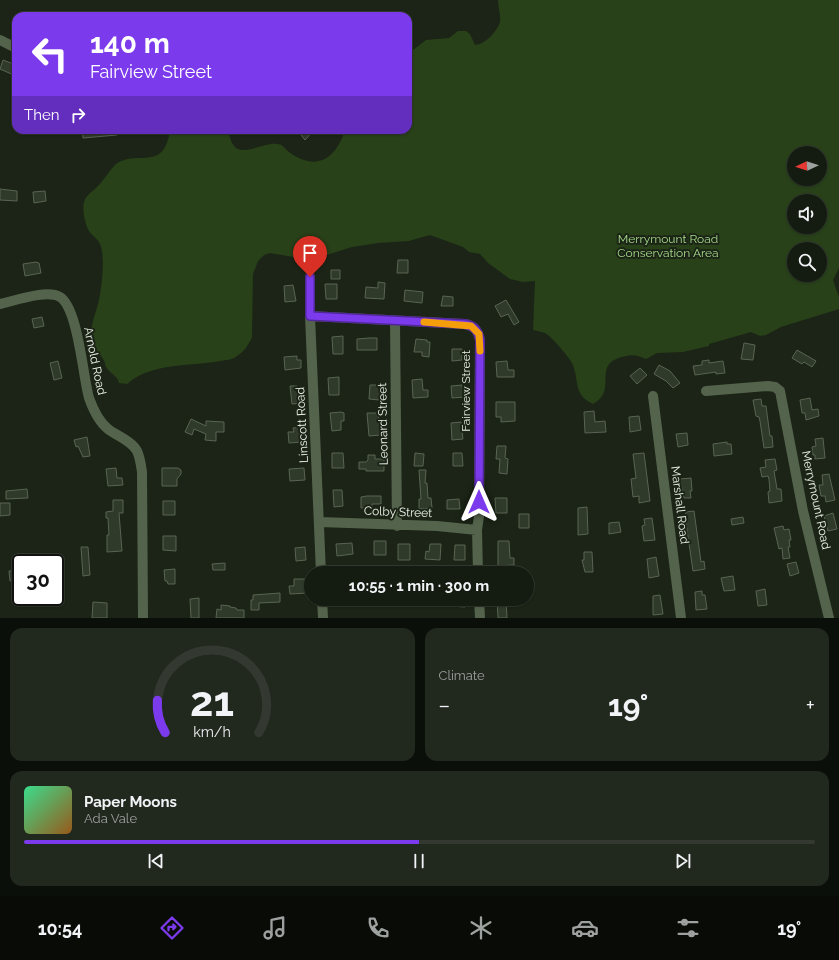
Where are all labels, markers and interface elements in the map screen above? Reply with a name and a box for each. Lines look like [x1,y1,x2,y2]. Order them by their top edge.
text: 140 m [90,27,170,60]
icon: left [24,28,76,80]
text: Fairview Street [90,61,212,82]
icon: right [67,104,89,126]
text: Then [24,106,59,124]
north arrow [787,146,827,186]
map controls [787,146,827,282]
button: sound [787,194,827,234]
park label: Merrymount Road Conservation Area [617,232,719,260]
pin [293,236,327,277]
icon: arrive [299,242,321,264]
button: search [787,242,827,282]
street label: Arnold Road [81,326,109,396]
street label: Fairview Street [459,350,473,432]
street label: Leonard Street [375,383,391,465]
street label: Linscott Road [293,387,311,463]
street label: Merrymount Road [799,449,833,551]
street label: Marshall Road [668,465,692,545]
position arrow [458,481,500,523]
street label: Colby Street [364,504,432,520]
speed limit sign: 30 [12,554,64,606]
text: 10:55 · 1 min · 300 m [349,577,489,595]
text: Climate [439,668,485,683]
text: 21 [190,676,234,725]
text: 19° [608,688,648,723]
text: − [439,692,450,718]
text: + [806,692,815,718]
text: km/h [193,723,231,739]
text: Paper Moons [84,793,177,811]
text: Ada Vale [84,811,137,826]
icon: previous [145,850,167,872]
icon: pause [408,850,430,872]
icon: next [672,850,694,872]
icon: directions [158,914,186,942]
icon: music [261,914,289,942]
icon: phone [364,914,392,942]
icon: climate [467,914,495,942]
icon: car [571,914,599,942]
icon: filters [674,914,702,942]
text: 10:54 [38,918,82,939]
text: 19° [777,918,801,939]

